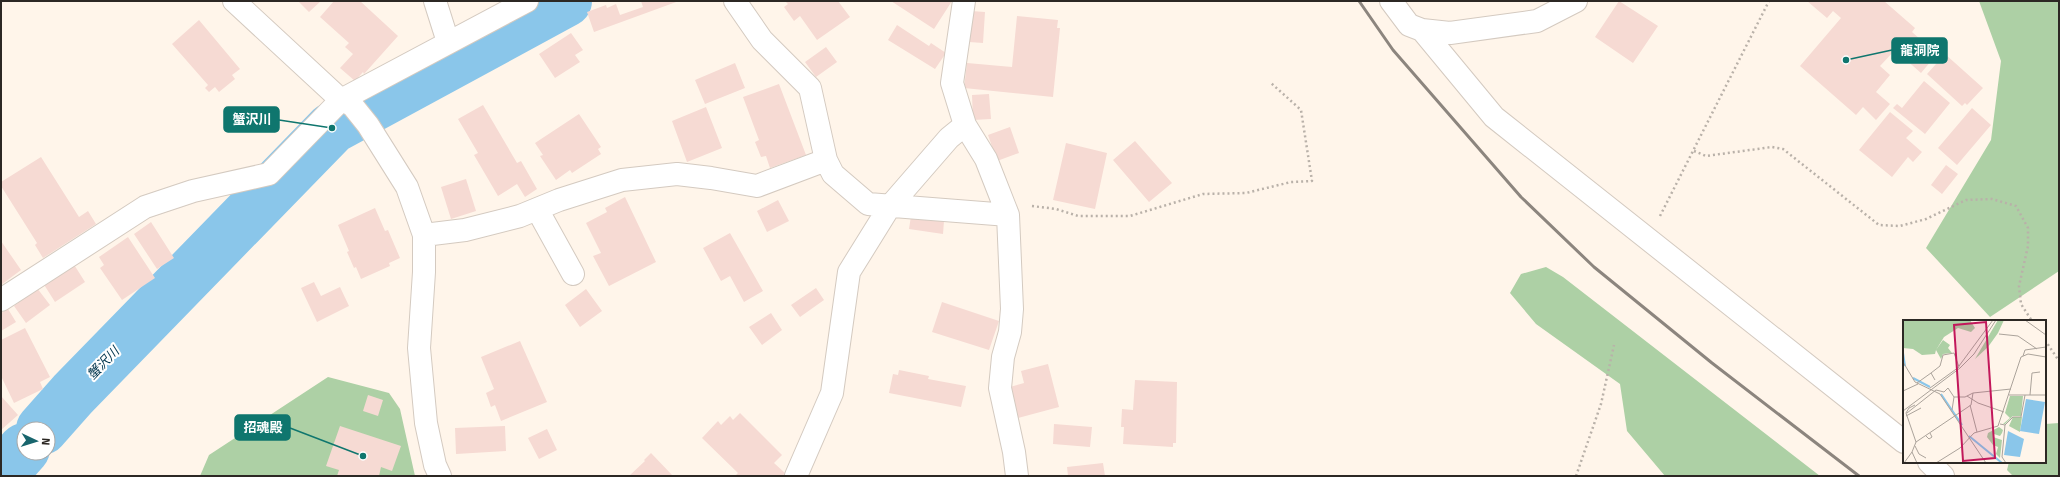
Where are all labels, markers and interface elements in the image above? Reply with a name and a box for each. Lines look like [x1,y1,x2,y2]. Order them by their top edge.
callout: 龍洞院 [1892,38,1947,63]
text: 龍洞院 [1900,43,1940,58]
callout: 蟹沢川 [224,107,279,132]
text: 蟹沢川 [232,112,272,127]
inset map [1903,320,2046,463]
water label: 蟹沢川 [84,342,123,382]
callout: 招魂殿 [235,415,290,440]
text: 招魂殿 [243,420,283,435]
north arrow [16,421,56,461]
text: N [39,438,52,446]

